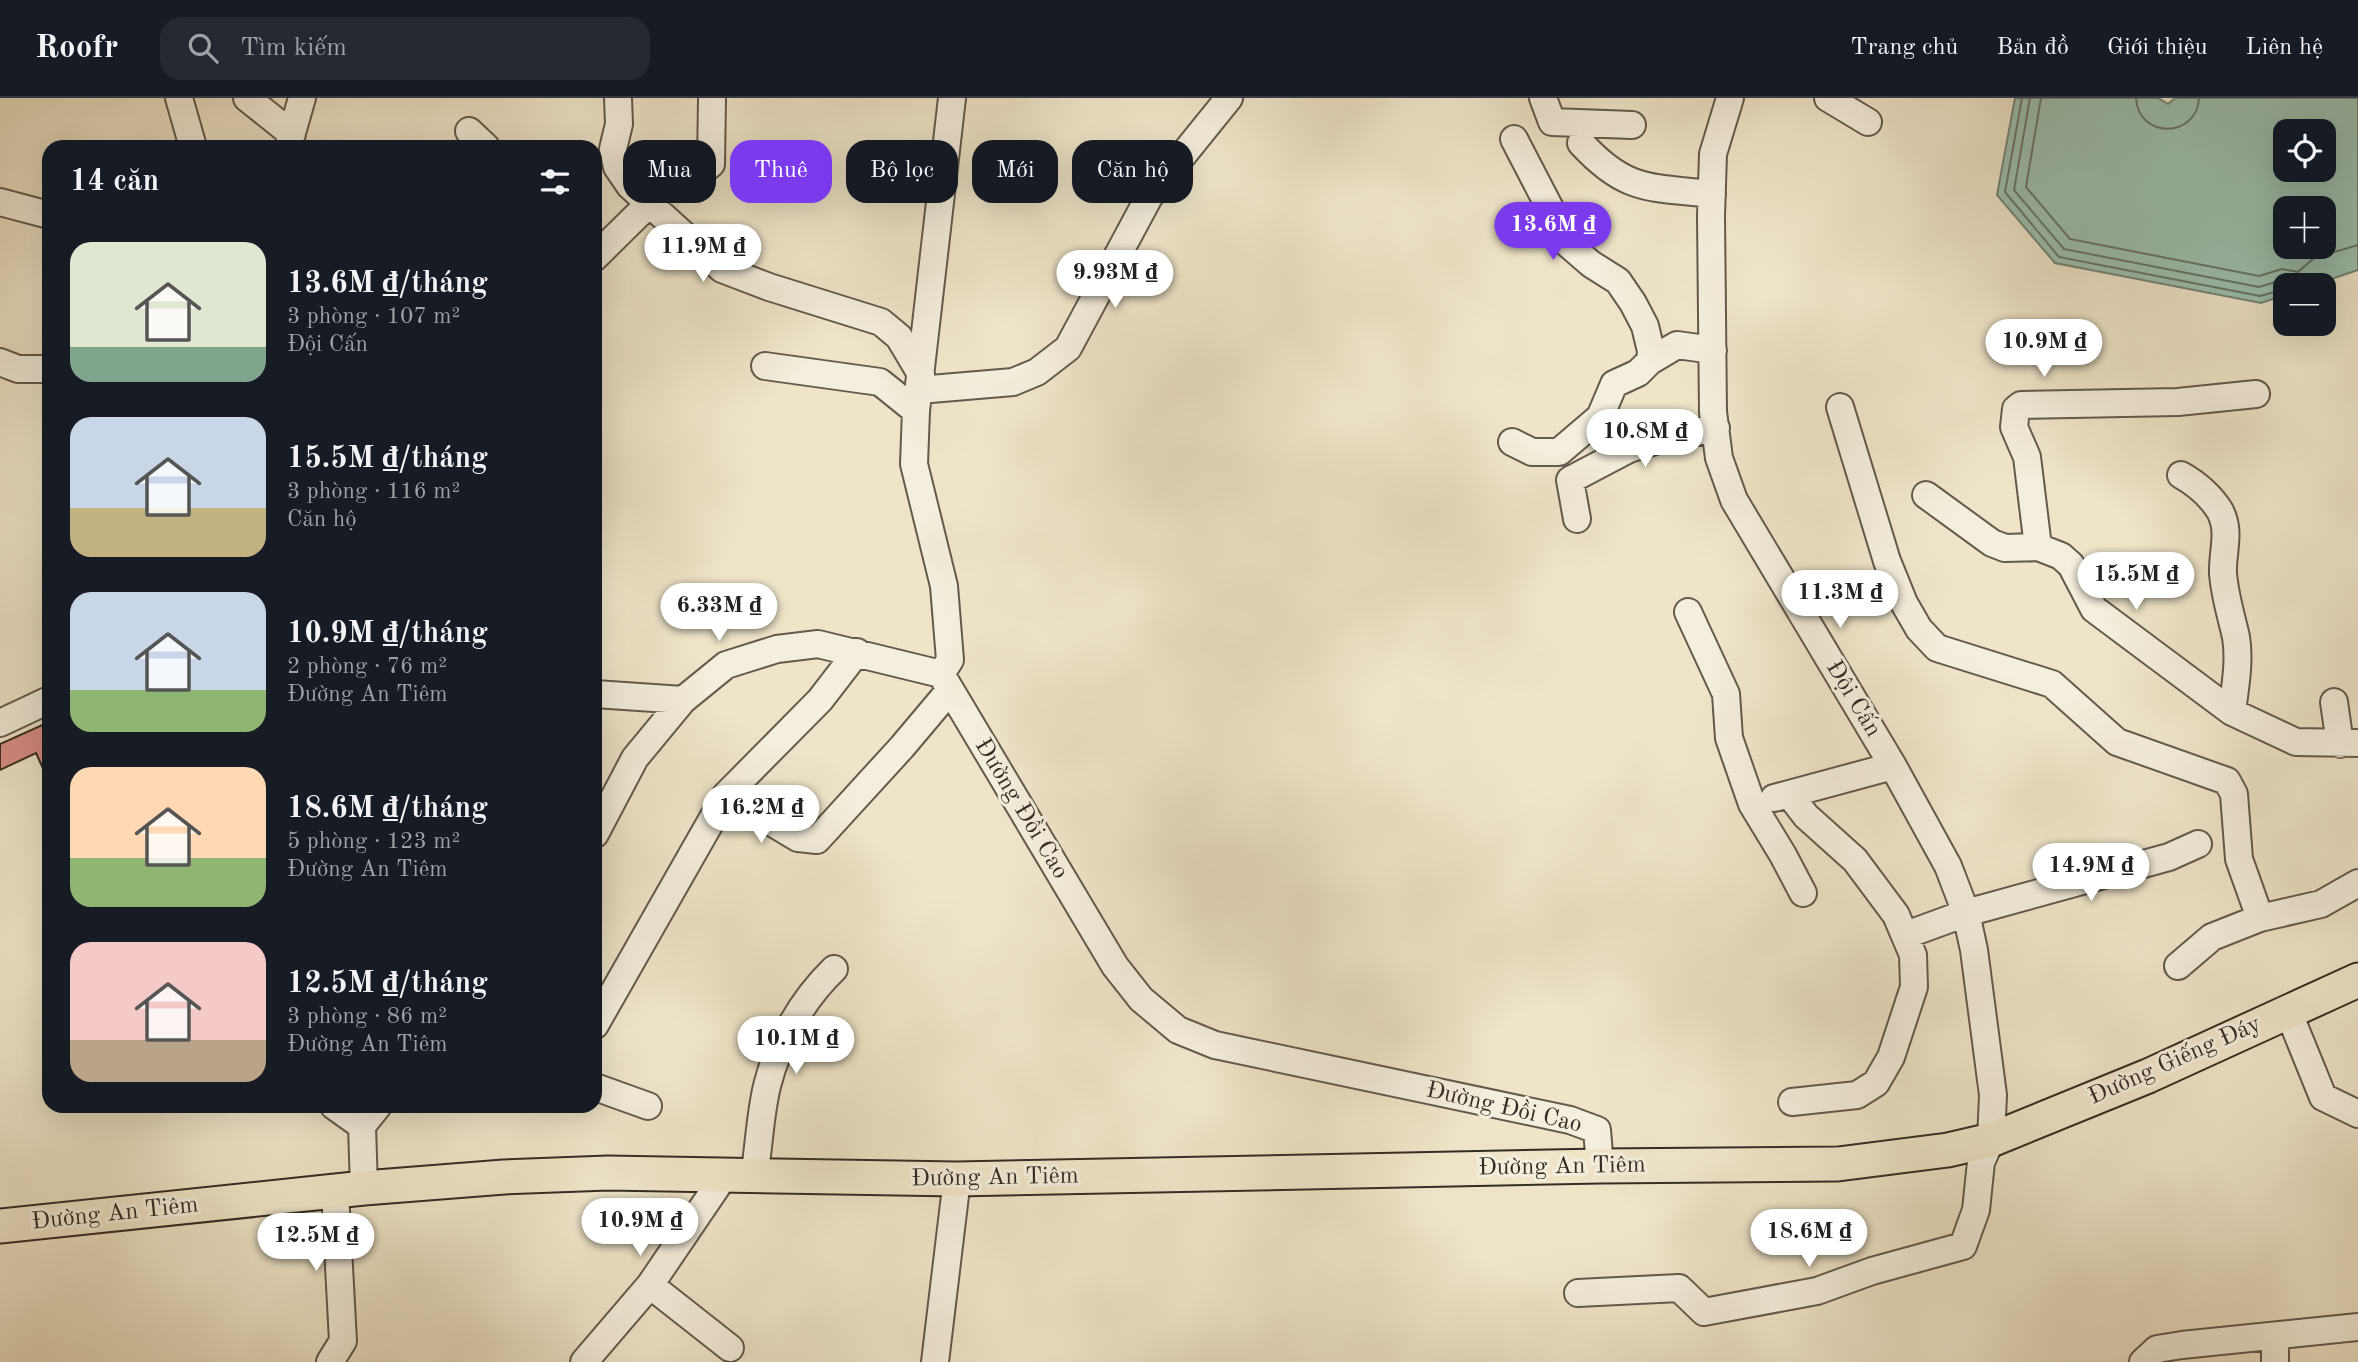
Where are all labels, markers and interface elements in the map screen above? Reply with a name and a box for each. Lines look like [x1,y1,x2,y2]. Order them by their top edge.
search box [160,17,650,80]
icon: search [184,29,222,67]
text: Roofr [35,32,118,65]
text: Tìm kiếm [240,35,347,61]
text: Trang chủ [1851,36,1958,60]
text: Bản đồ [1996,36,2069,60]
text: Giới thiệu [2107,36,2208,60]
text: Liên hệ [2246,36,2323,60]
map controls [2273,119,2336,336]
button: locate [2273,119,2336,182]
chip: Mua [623,140,716,203]
chip: Thuê [730,140,832,203]
chip: Bộ lọc [846,140,958,203]
chip: Mới [972,140,1058,203]
chip: Căn hộ [1072,140,1193,203]
icon: filters [536,163,574,201]
text: 14 căn [70,167,159,197]
button: + [2273,196,2336,259]
pin: 13.6M ₫ [1488,202,1618,262]
text: 13.6M ₫ [1510,213,1596,236]
pin: 11.9M ₫ [638,225,768,284]
text: 11.9M ₫ [660,235,746,258]
pin: 9.93M ₫ [1050,250,1180,310]
text: 9.93M ₫ [1072,261,1158,284]
text: 13.6M ₫/tháng [287,269,488,299]
icon: home [126,270,210,354]
button: − [2273,273,2336,336]
text: 3 phòng · 107 m² [287,305,460,328]
pin: 10.9M ₫ [1979,320,2109,379]
text: 10.9M ₫ [2001,330,2087,353]
text: Đội Cấn [287,333,368,356]
pin: 10.8M ₫ [1580,410,1710,469]
text: 10.8M ₫ [1602,420,1688,443]
text: 15.5M ₫/tháng [287,444,488,474]
icon: home [126,445,210,529]
text: 3 phòng · 116 m² [287,480,460,503]
text: Căn hộ [287,508,357,531]
pin: 15.5M ₫ [2071,552,2201,612]
text: 15.5M ₫ [2093,563,2179,586]
pin: 11.3M ₫ [1775,570,1905,630]
text: 11.3M ₫ [1797,581,1883,604]
pin: 6.33M ₫ [654,584,784,643]
text: 6.33M ₫ [676,594,762,617]
text: 10.9M ₫/tháng [287,619,488,649]
icon: home [126,620,210,704]
text: 2 phòng · 76 m² [287,655,447,678]
street label: Đội Cấn [1821,656,1886,741]
text: Đường An Tiêm [287,683,448,706]
street label: Đường Đồi Cao [970,734,1074,883]
pin: 16.2M ₫ [696,786,826,845]
text: 18.6M ₫/tháng [287,794,488,824]
icon: home [126,795,210,879]
text: 16.2M ₫ [718,796,804,819]
text: 5 phòng · 123 m² [287,830,460,853]
pin: 14.9M ₫ [2026,844,2156,903]
text: 14.9M ₫ [2048,854,2134,877]
text: Đường An Tiêm [287,858,448,881]
text: 12.5M ₫/tháng [287,969,488,999]
icon: home [126,970,210,1054]
text: 3 phòng · 86 m² [287,1005,447,1028]
street label: Đường Giếng Đáy [2085,1011,2265,1110]
pin: 10.1M ₫ [731,1016,861,1076]
text: 10.1M ₫ [753,1027,839,1050]
text: Đường An Tiêm [287,1033,448,1056]
street label: Đường Đồi Cao [1424,1076,1585,1138]
street label: Đường An Tiêm [1478,1154,1646,1180]
street label: Đường An Tiêm [911,1165,1079,1191]
street label: Đường An Tiêm [30,1193,200,1235]
pin: 10.9M ₫ [575,1198,705,1258]
text: 10.9M ₫ [597,1209,683,1232]
pin: 18.6M ₫ [1744,1210,1874,1269]
pin: 12.5M ₫ [251,1214,381,1273]
text: 18.6M ₫ [1766,1220,1852,1243]
text: 12.5M ₫ [273,1224,359,1247]

